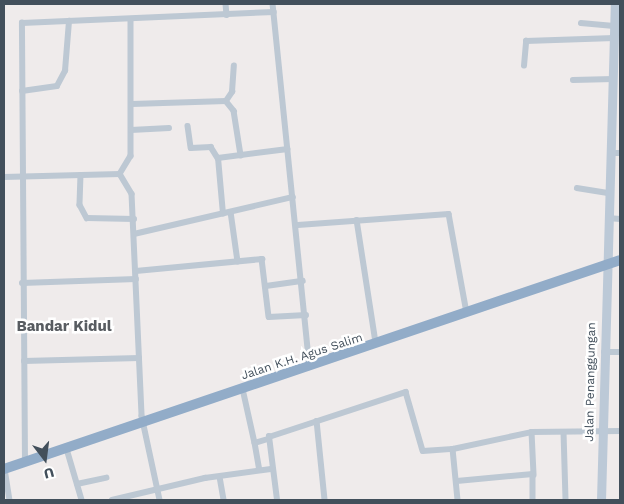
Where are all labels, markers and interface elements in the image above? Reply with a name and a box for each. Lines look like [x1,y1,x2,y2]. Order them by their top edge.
district label: Bandar Kidul [16,318,112,336]
street label: Jalan Penanggungan [583,322,599,442]
street label: Jalan K.H. Agus Salim [239,330,365,384]
north arrow [20,434,70,484]
text: U [42,464,56,483]

